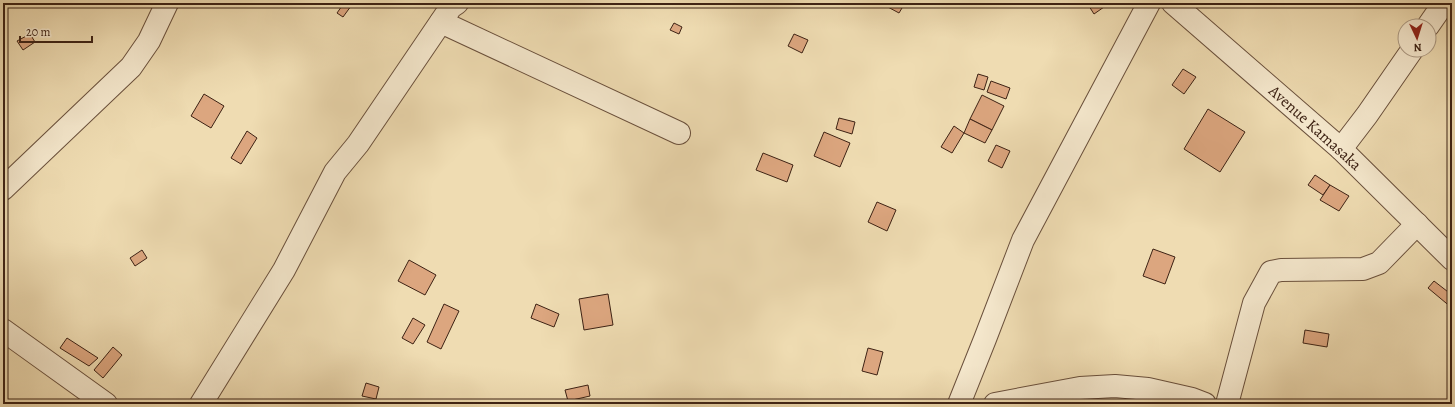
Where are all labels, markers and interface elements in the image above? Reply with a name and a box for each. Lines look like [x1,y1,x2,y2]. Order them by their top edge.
scale bar [20,18,92,44]
north arrow [1397,18,1437,58]
text: 20 m [26,24,50,40]
text: N [1413,40,1422,55]
street label: Avenue Kamasaka [1263,80,1367,176]

